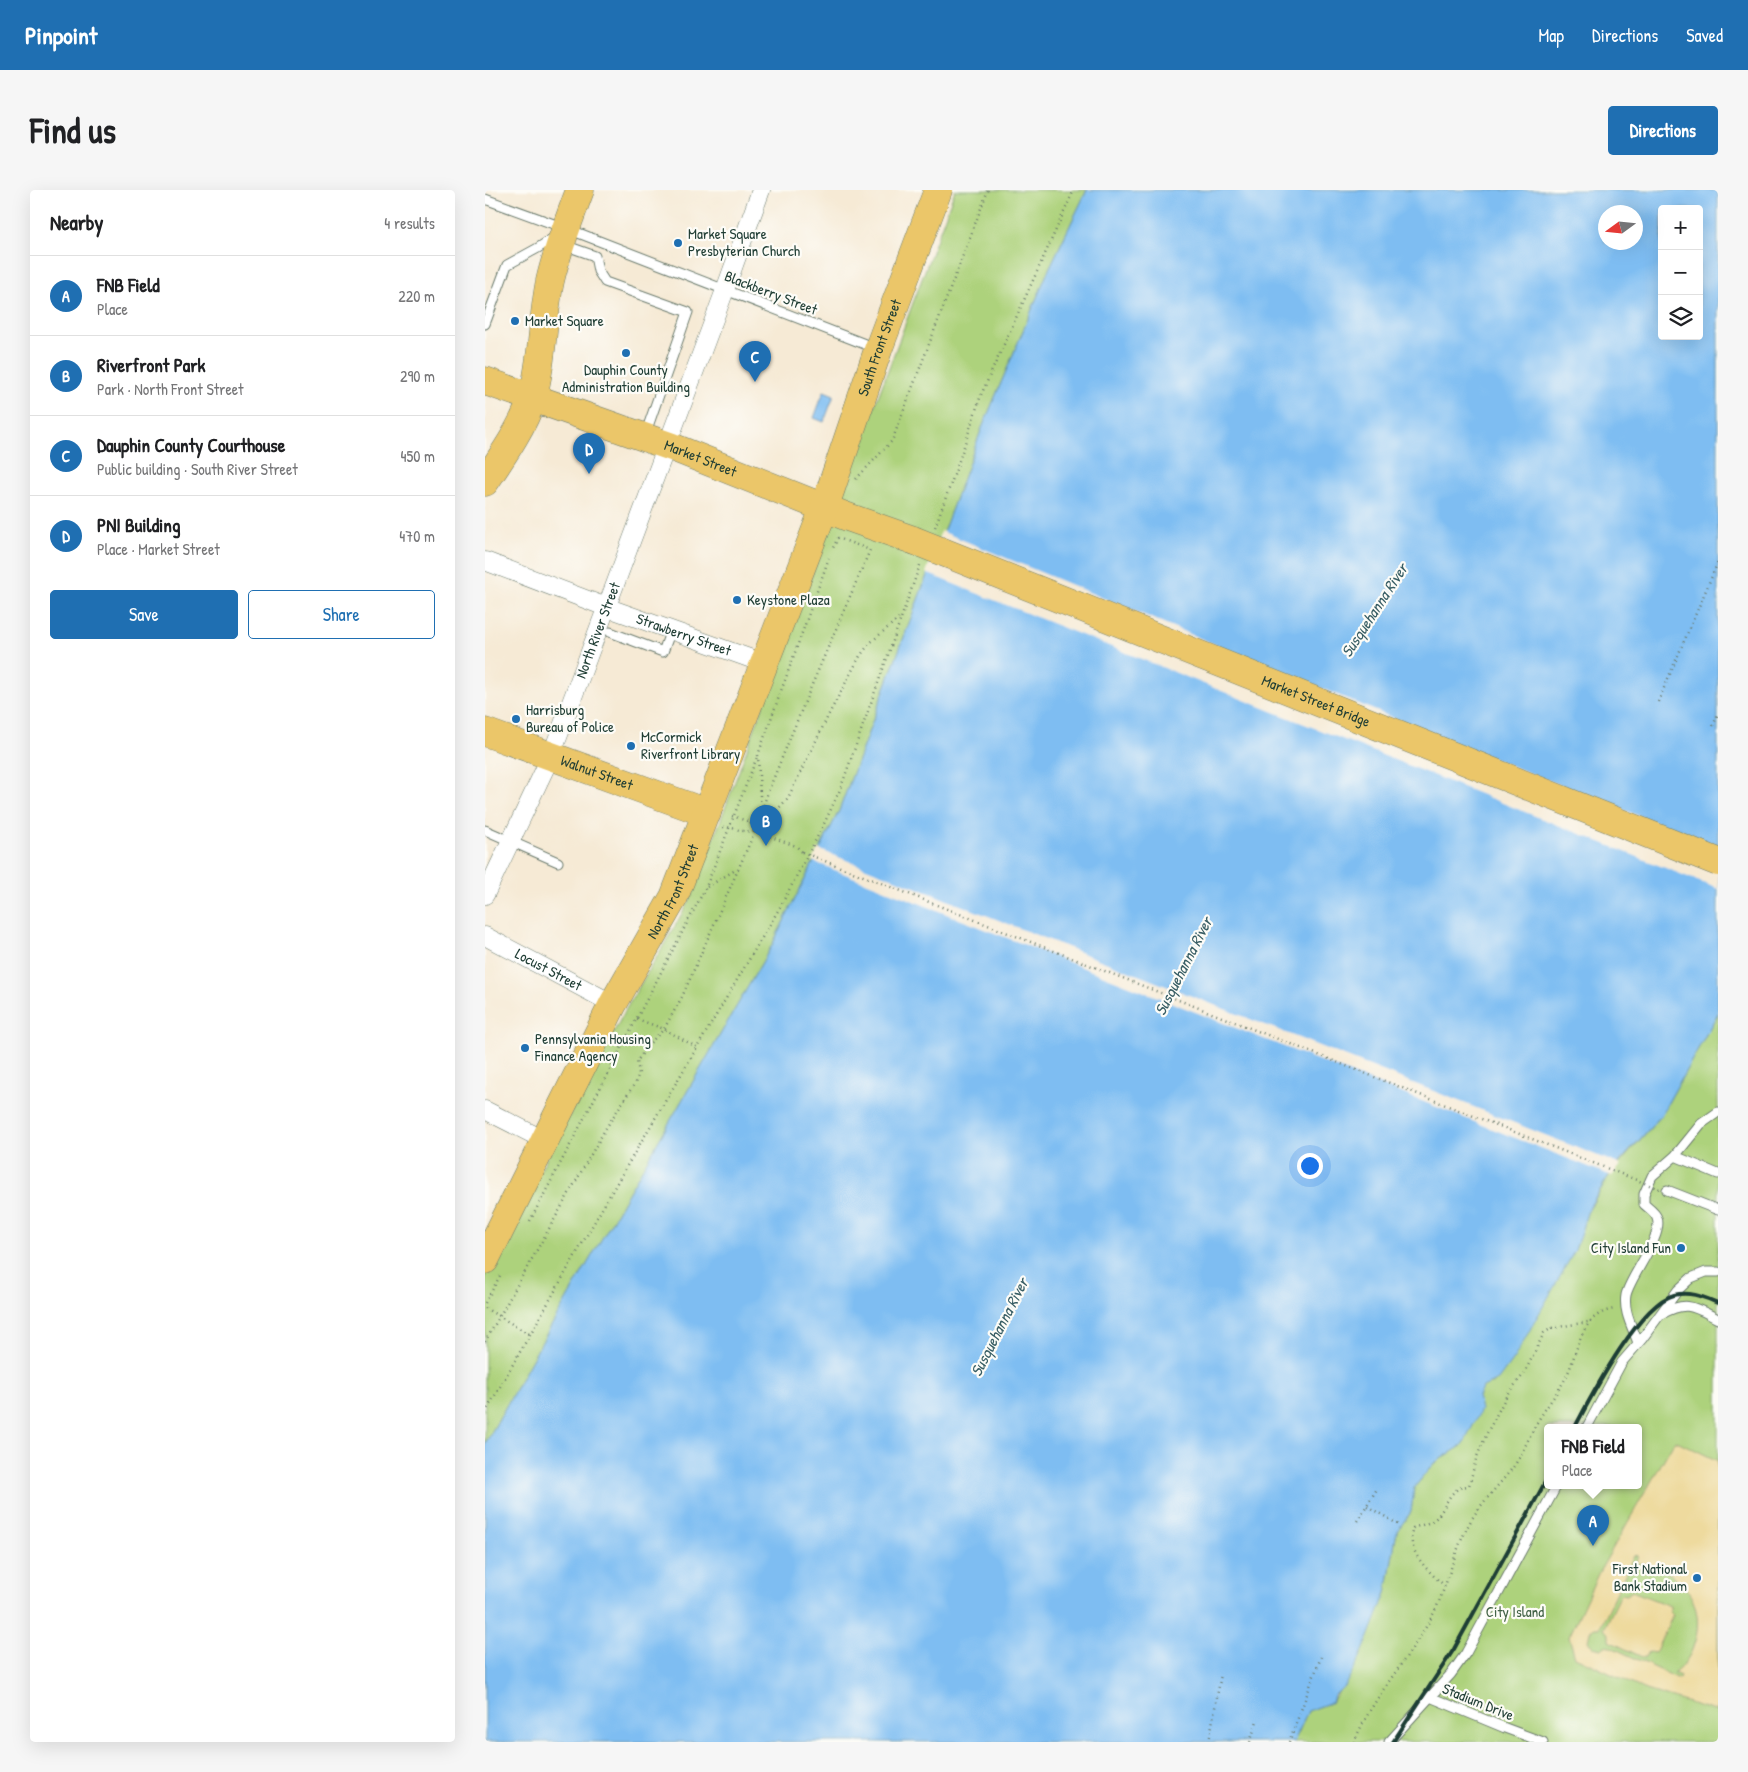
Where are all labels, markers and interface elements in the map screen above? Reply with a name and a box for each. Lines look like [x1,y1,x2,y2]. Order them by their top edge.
text: Pinpoint [25,19,97,51]
text: Map [1539,23,1564,48]
text: Directions [1592,23,1658,48]
text: Saved [1686,23,1723,48]
button: Directions [1608,106,1718,155]
text: Find us [30,107,116,154]
north arrow [1598,205,1643,250]
map controls [1658,205,1703,340]
button: + [1658,205,1703,250]
text: Nearby [50,208,103,237]
text: 4 results [384,212,435,234]
place label: Market Square Presbyterian Church [688,223,800,261]
marker: Market Square Presbyterian Church [672,237,684,249]
button: − [1658,250,1703,295]
street label: Blackberry Street [722,265,821,320]
text: FNB Field [97,272,160,298]
text: A [62,285,70,307]
text: 220 m [398,285,435,307]
street label: South Front Street [852,295,906,399]
button: layers [1658,295,1703,340]
text: Place [97,298,128,320]
place label: Market Square [525,310,604,331]
marker: Market Square [509,315,521,327]
pin: C [739,341,771,382]
marker: Dauphin County Administration Building [620,347,632,359]
text: Riverfront Park [97,352,205,378]
place label: Dauphin County Administration Building [562,359,690,397]
text: B [62,365,70,387]
text: 290 m [400,365,435,387]
text: Park · North Front Street [97,378,244,400]
text: Dauphin County Courthouse [97,432,285,458]
pin: D [573,433,605,474]
street label: Market Street [662,434,741,482]
text: C [62,445,70,467]
text: 450 m [401,445,435,467]
text: Public building · South River Street [97,458,298,480]
text: PNI Building [97,512,180,538]
text: D [62,525,70,547]
text: 470 m [399,525,435,547]
text: Place · Market Street [97,538,220,560]
water label: Susquehanna River [1336,557,1413,661]
street label: North River Street [570,578,625,681]
place label: Keystone Plaza [747,589,830,610]
button: Save [50,590,238,639]
button: Share [248,590,435,639]
marker: Keystone Plaza [731,594,743,606]
street label: Strawberry Street [634,608,735,661]
street label: Market Street Bridge [1259,670,1374,732]
place label: Harrisburg Bureau of Police [526,699,614,737]
marker: Harrisburg Bureau of Police [510,713,522,725]
place label: McCormick Riverfront Library [641,726,740,764]
marker: McCormick Riverfront Library [625,740,637,752]
street label: Walnut Street [558,750,637,795]
pin: B [750,805,782,846]
street label: North Front Street [641,840,704,943]
water label: Susquehanna River [1149,912,1218,1019]
street label: Locust Street [512,943,587,996]
place label: Pennsylvania Housing Finance Agency [534,1028,651,1066]
marker: Pennsylvania Housing Finance Agency [519,1042,531,1054]
your location [1297,1153,1323,1179]
place label: City Island Fun [1591,1237,1671,1258]
marker: City Island Fun [1675,1242,1687,1254]
water label: Susquehanna River [965,1273,1034,1380]
popup [1544,1424,1642,1489]
text: FNB Field [1562,1433,1624,1459]
text: Place [1562,1459,1592,1481]
pin: A [1577,1505,1609,1546]
place label: First National Bank Stadium [1612,1558,1687,1596]
marker: First National Bank Stadium [1691,1572,1703,1584]
park label: City Island [1486,1601,1544,1622]
street label: Stadium Drive [1439,1678,1517,1725]

